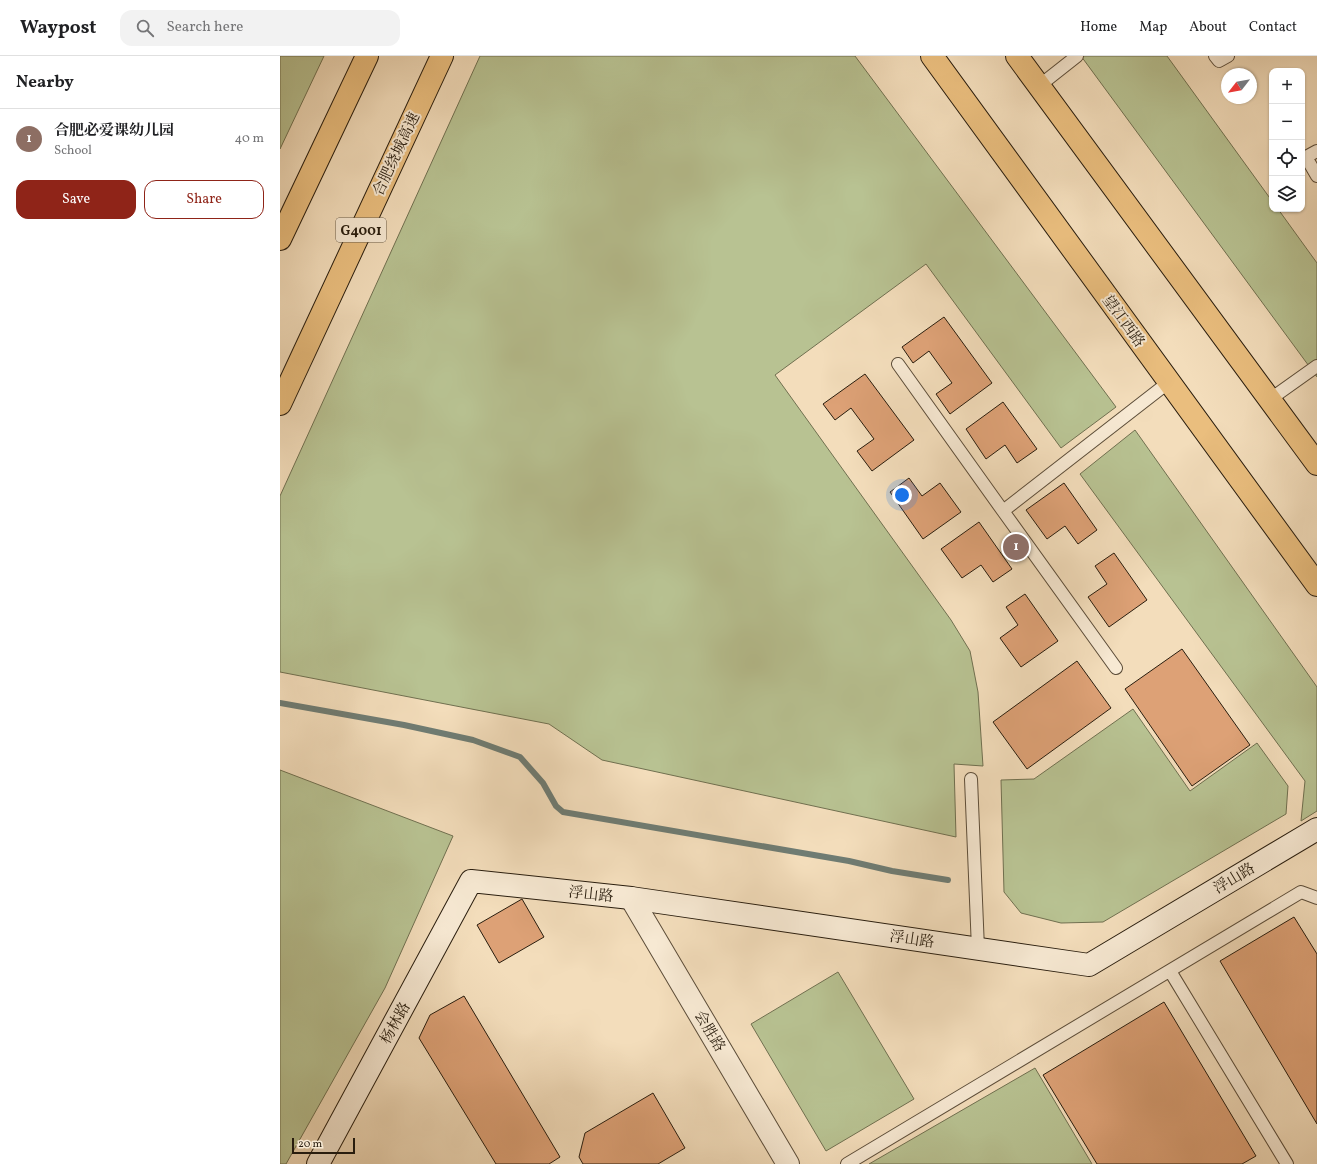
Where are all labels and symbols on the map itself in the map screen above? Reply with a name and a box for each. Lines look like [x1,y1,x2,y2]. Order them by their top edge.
north arrow [1221,68,1257,104]
street label: 合肥绕城高速 [369,109,426,200]
road number: G4001 [336,218,386,242]
street label: 望江西路 [1097,291,1149,352]
your location [892,485,912,505]
pin: 1 [1003,532,1029,562]
street label: 浮山路 [1210,859,1259,900]
street label: 浮山路 [567,883,614,908]
street label: 浮山路 [888,927,936,954]
street label: 杨林路 [376,999,416,1049]
street label: 会胜路 [688,1007,729,1056]
scale bar [292,1136,355,1155]

